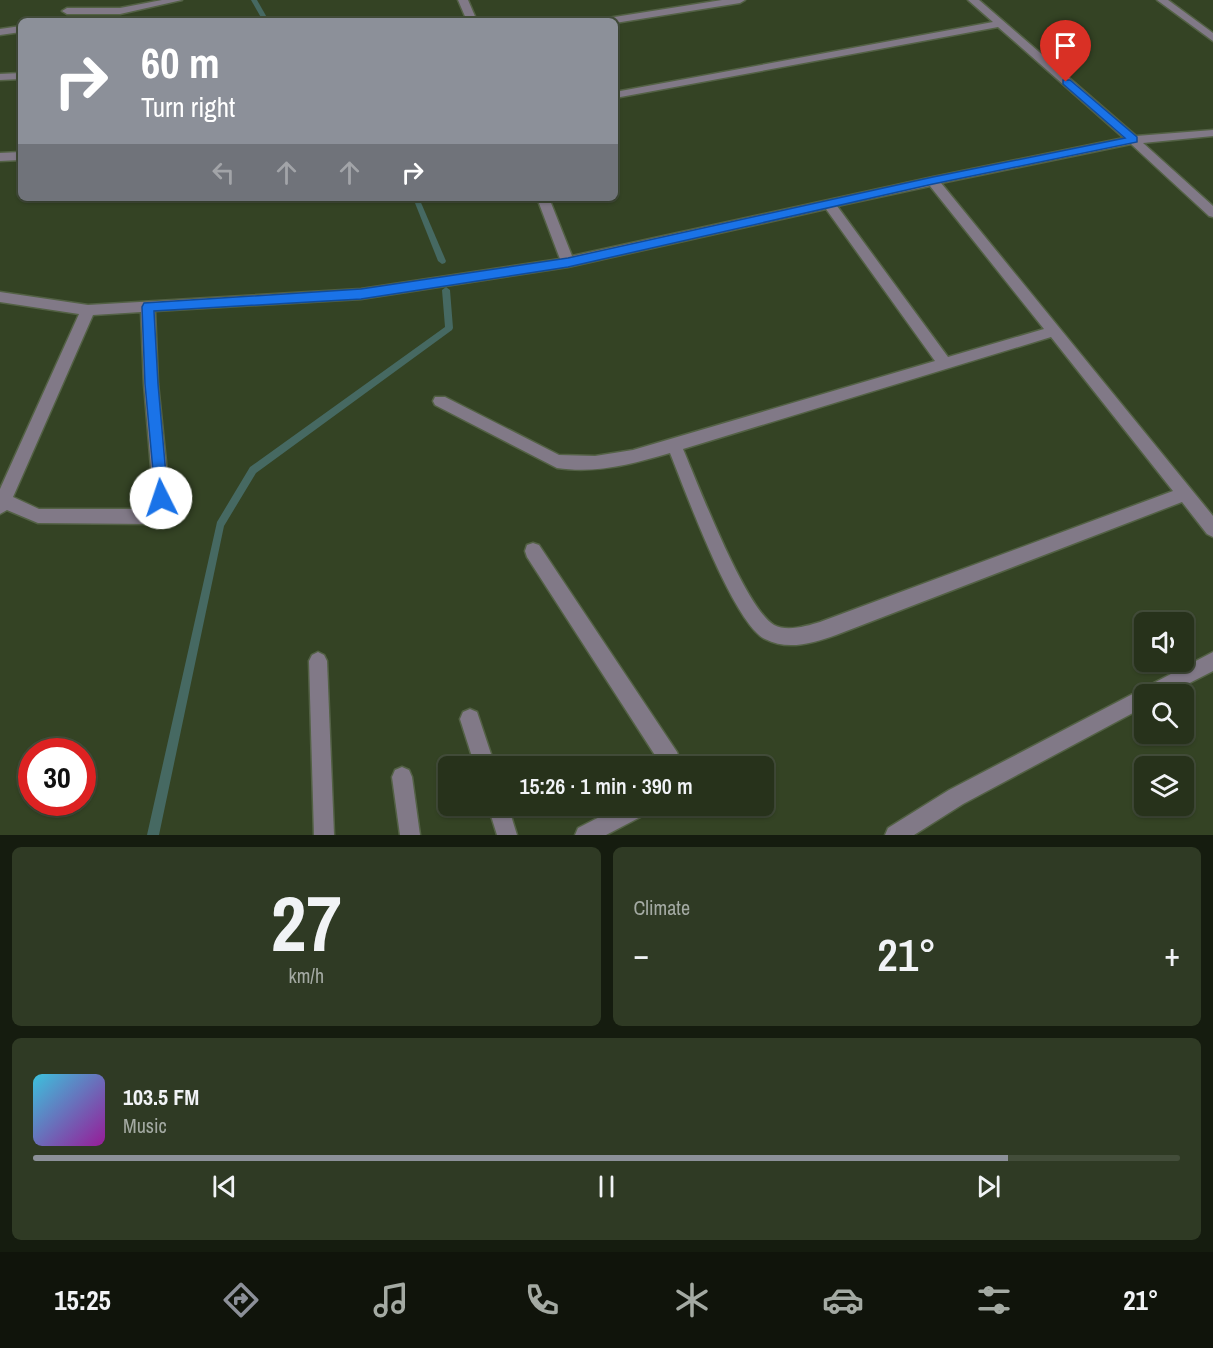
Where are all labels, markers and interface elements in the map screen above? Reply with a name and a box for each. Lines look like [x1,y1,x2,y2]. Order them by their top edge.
pin [1040,20,1091,82]
icon: arrive [1049,29,1082,62]
text: 60 m [141,35,220,91]
icon: right [42,42,120,120]
text: Turn right [141,89,235,125]
icon: left [207,156,240,189]
icon: ahead [270,156,303,189]
icon: ahead [333,156,366,189]
icon: right [396,156,429,189]
position arrow [129,466,193,530]
map controls [1134,612,1194,816]
button: sound [1134,612,1194,672]
button: search [1134,684,1194,744]
speed limit sign: 30 [18,738,96,816]
button: layers [1134,756,1194,816]
text: 15:26 · 1 min · 390 m [519,771,693,801]
text: 27 [271,870,342,975]
text: Climate [634,894,690,921]
text: 21° [877,924,936,985]
text: − [634,932,649,976]
text: + [1164,932,1180,976]
text: km/h [288,962,324,989]
text: 103.5 FM [123,1082,199,1112]
text: Music [123,1112,167,1139]
icon: previous [208,1170,241,1203]
icon: pause [590,1170,623,1203]
icon: next [972,1170,1005,1203]
icon: directions [220,1279,262,1321]
icon: music [370,1279,412,1321]
icon: phone [521,1279,563,1321]
icon: climate [671,1279,713,1321]
icon: car [822,1279,864,1321]
icon: filters [973,1279,1015,1321]
text: 15:25 [54,1282,111,1318]
text: 21° [1123,1282,1159,1318]

